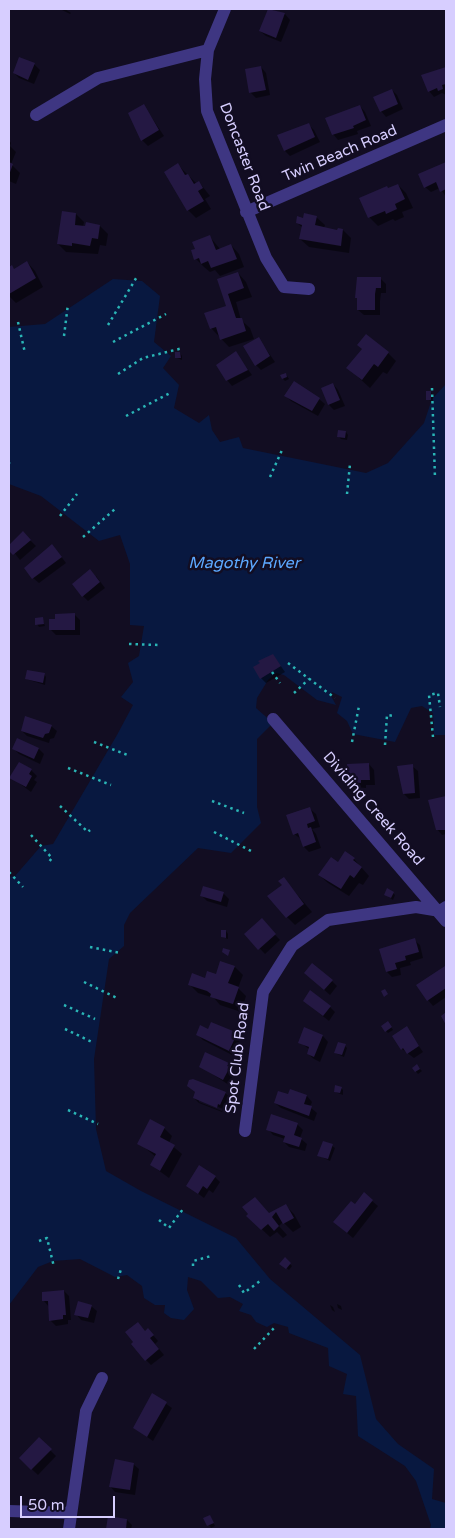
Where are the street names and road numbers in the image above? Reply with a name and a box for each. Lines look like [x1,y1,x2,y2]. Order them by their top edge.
street label: Doncaster Road [215,100,273,214]
street label: Twin Beach Road [280,122,400,186]
street label: Dividing Creek Road [319,748,427,870]
street label: Spot Club Road [222,1002,254,1114]

